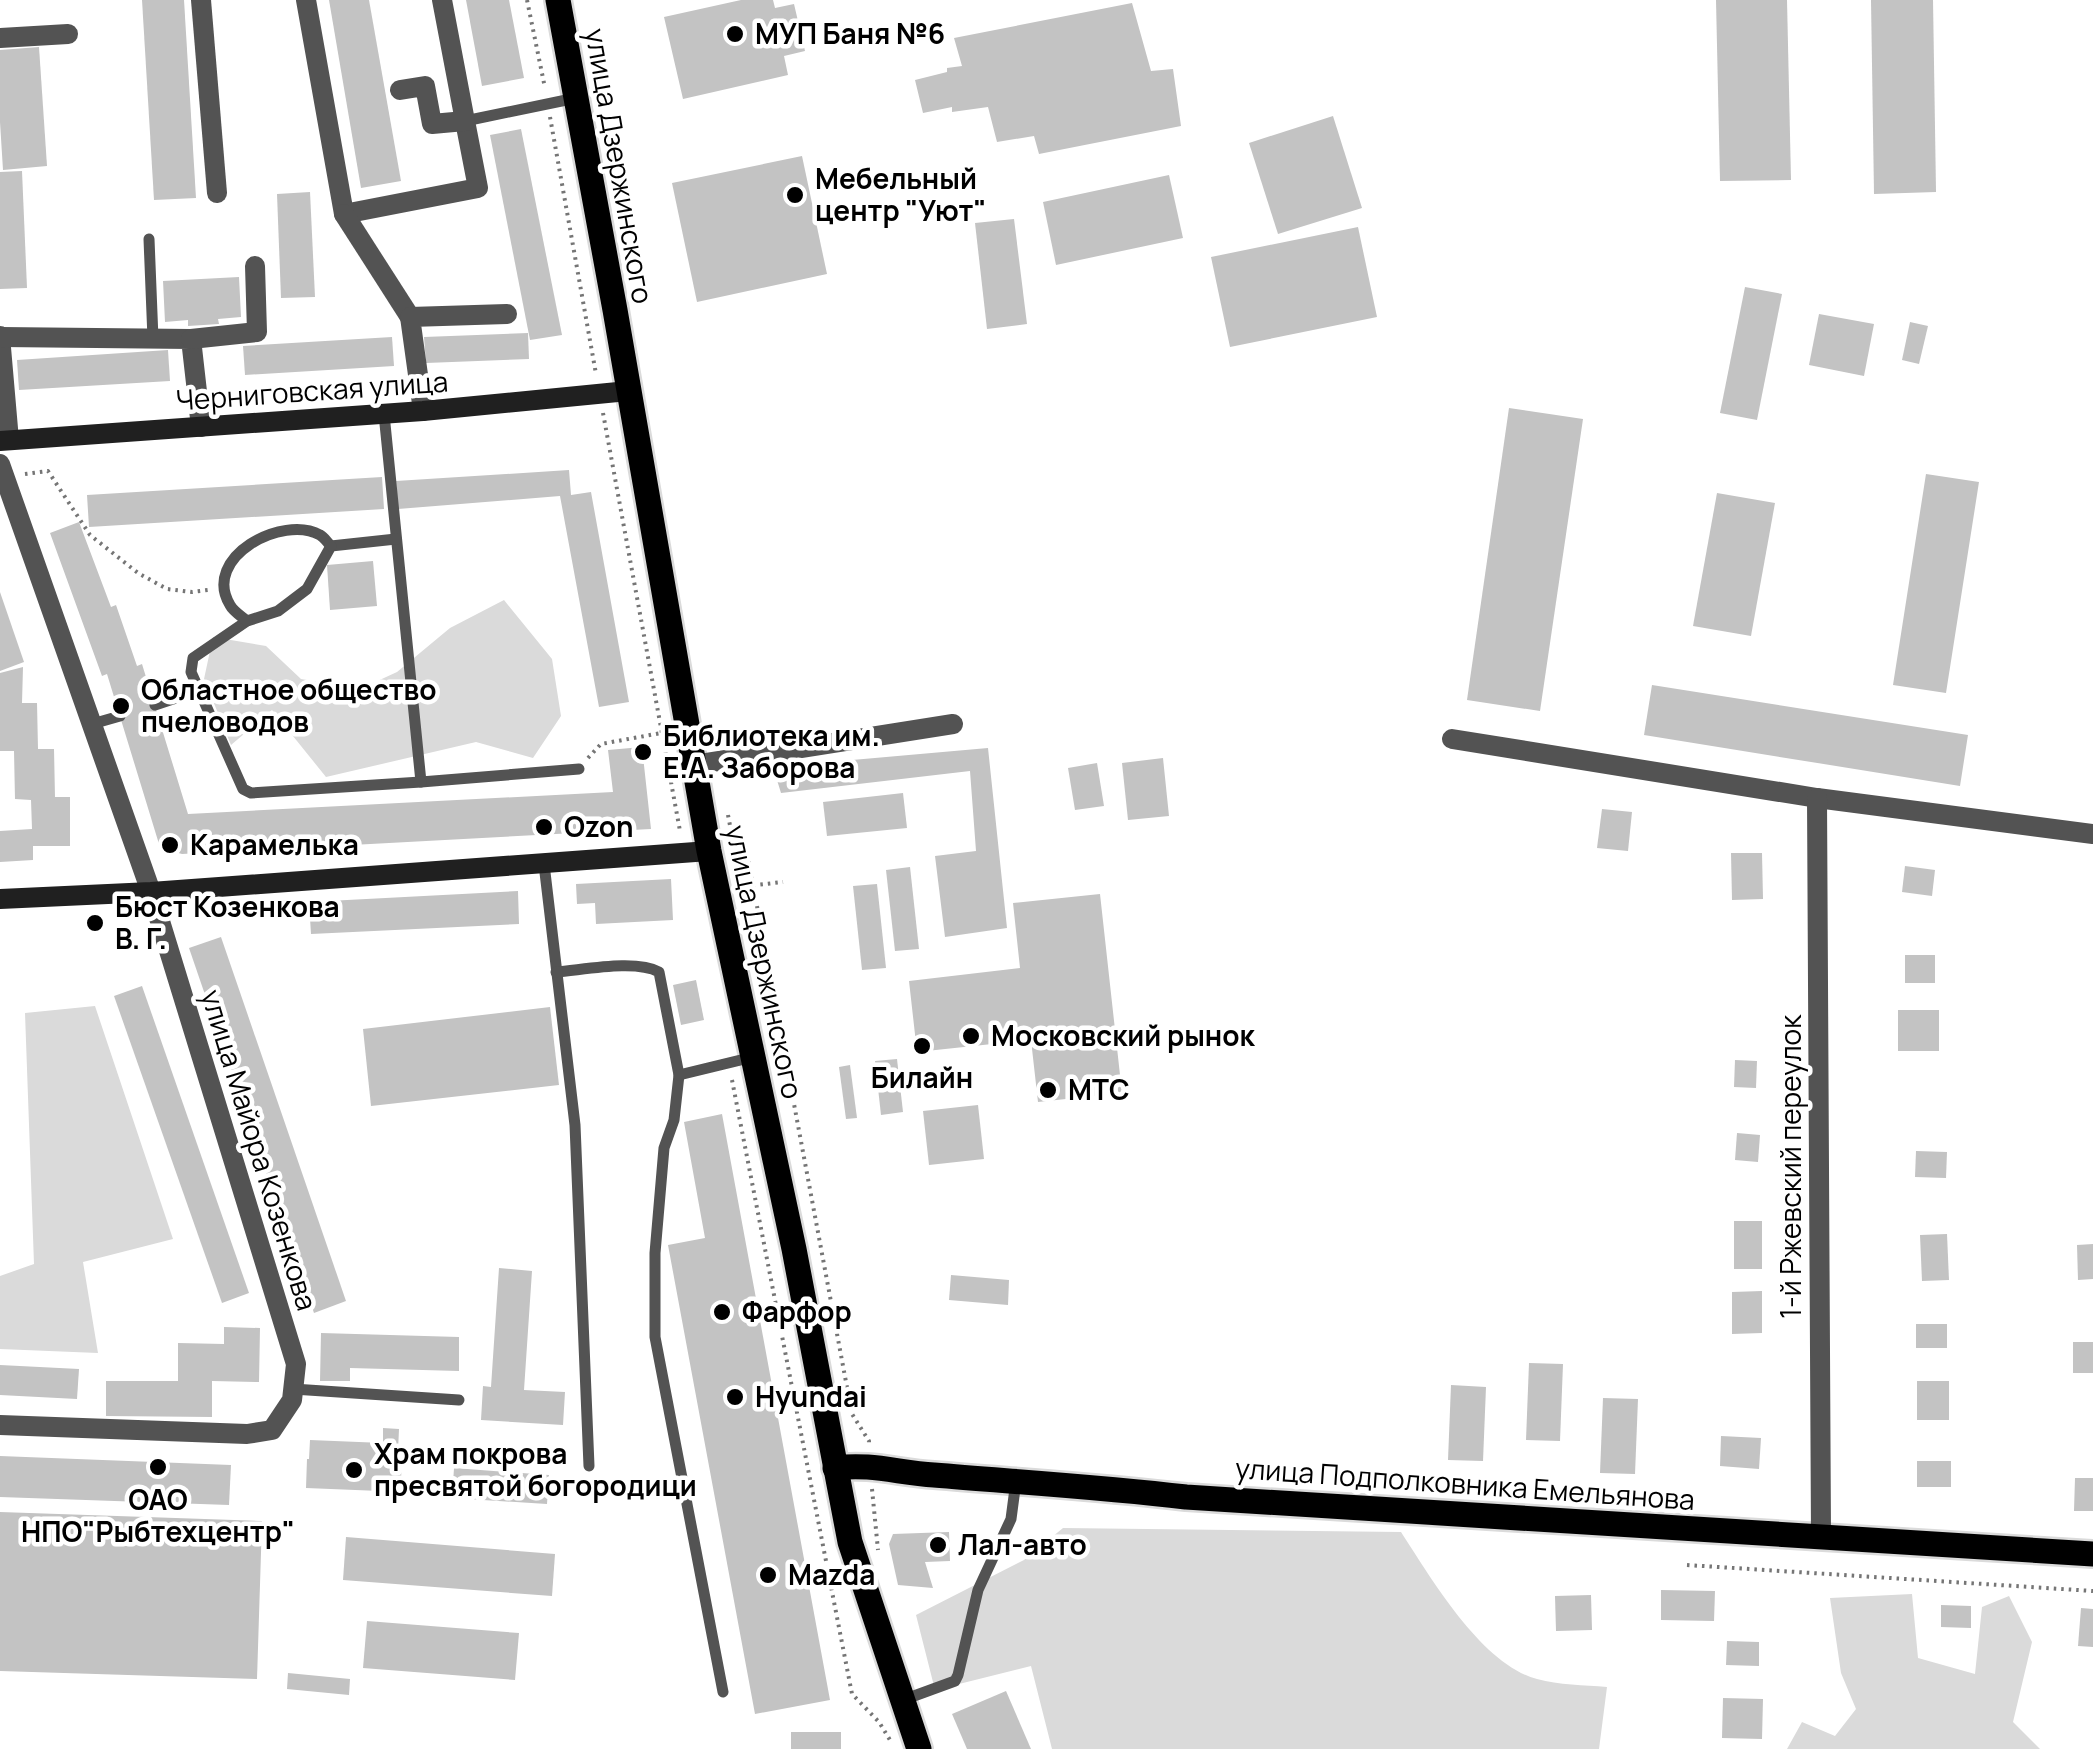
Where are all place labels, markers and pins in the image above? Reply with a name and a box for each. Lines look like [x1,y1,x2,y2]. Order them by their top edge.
place label: МУП Баня №6 [755,14,945,52]
marker: МУП Баня №6 [724,23,746,45]
place label: Мебельный центр "Уют" [815,159,987,229]
marker: Мебельный центр "Уют" [784,184,806,206]
place label: Областное общество пчеловодов [141,670,437,740]
marker: Областное общество пчеловодов [110,695,132,717]
place label: Библиотека им. Е.А. Заборова [663,716,880,786]
marker: Библиотека им. Е.А. Заборова [632,741,654,763]
place label: Ozon [564,807,634,845]
marker: Ozon [533,816,555,838]
place label: Карамелька [190,825,359,863]
marker: Карамелька [159,834,181,856]
place label: Бюст Козенкова В. Г. [115,887,340,957]
marker: Бюст Козенкова В. Г. [84,912,106,934]
place label: Московский рынок [991,1016,1256,1054]
marker: Московский рынок [960,1025,982,1047]
marker: Билайн [911,1035,933,1057]
place label: Билайн [871,1058,973,1096]
place label: МТС [1068,1070,1130,1108]
marker: МТС [1037,1079,1059,1101]
place label: Фарфор [742,1292,852,1330]
marker: Фарфор [711,1301,733,1323]
place label: Hyundai [755,1377,867,1415]
marker: Hyundai [724,1386,746,1408]
place label: Храм покрова пресвятой богородици [374,1434,697,1504]
marker: ОАО НПО"Рыбтехцентр" [147,1456,169,1478]
marker: Храм покрова пресвятой богородици [343,1459,365,1481]
place label: ОАО НПО"Рыбтехцентр" [21,1480,295,1550]
place label: Лал-авто [958,1525,1087,1563]
marker: Лал-авто [927,1534,949,1556]
place label: Mazda [788,1555,875,1593]
marker: Mazda [757,1564,779,1586]

